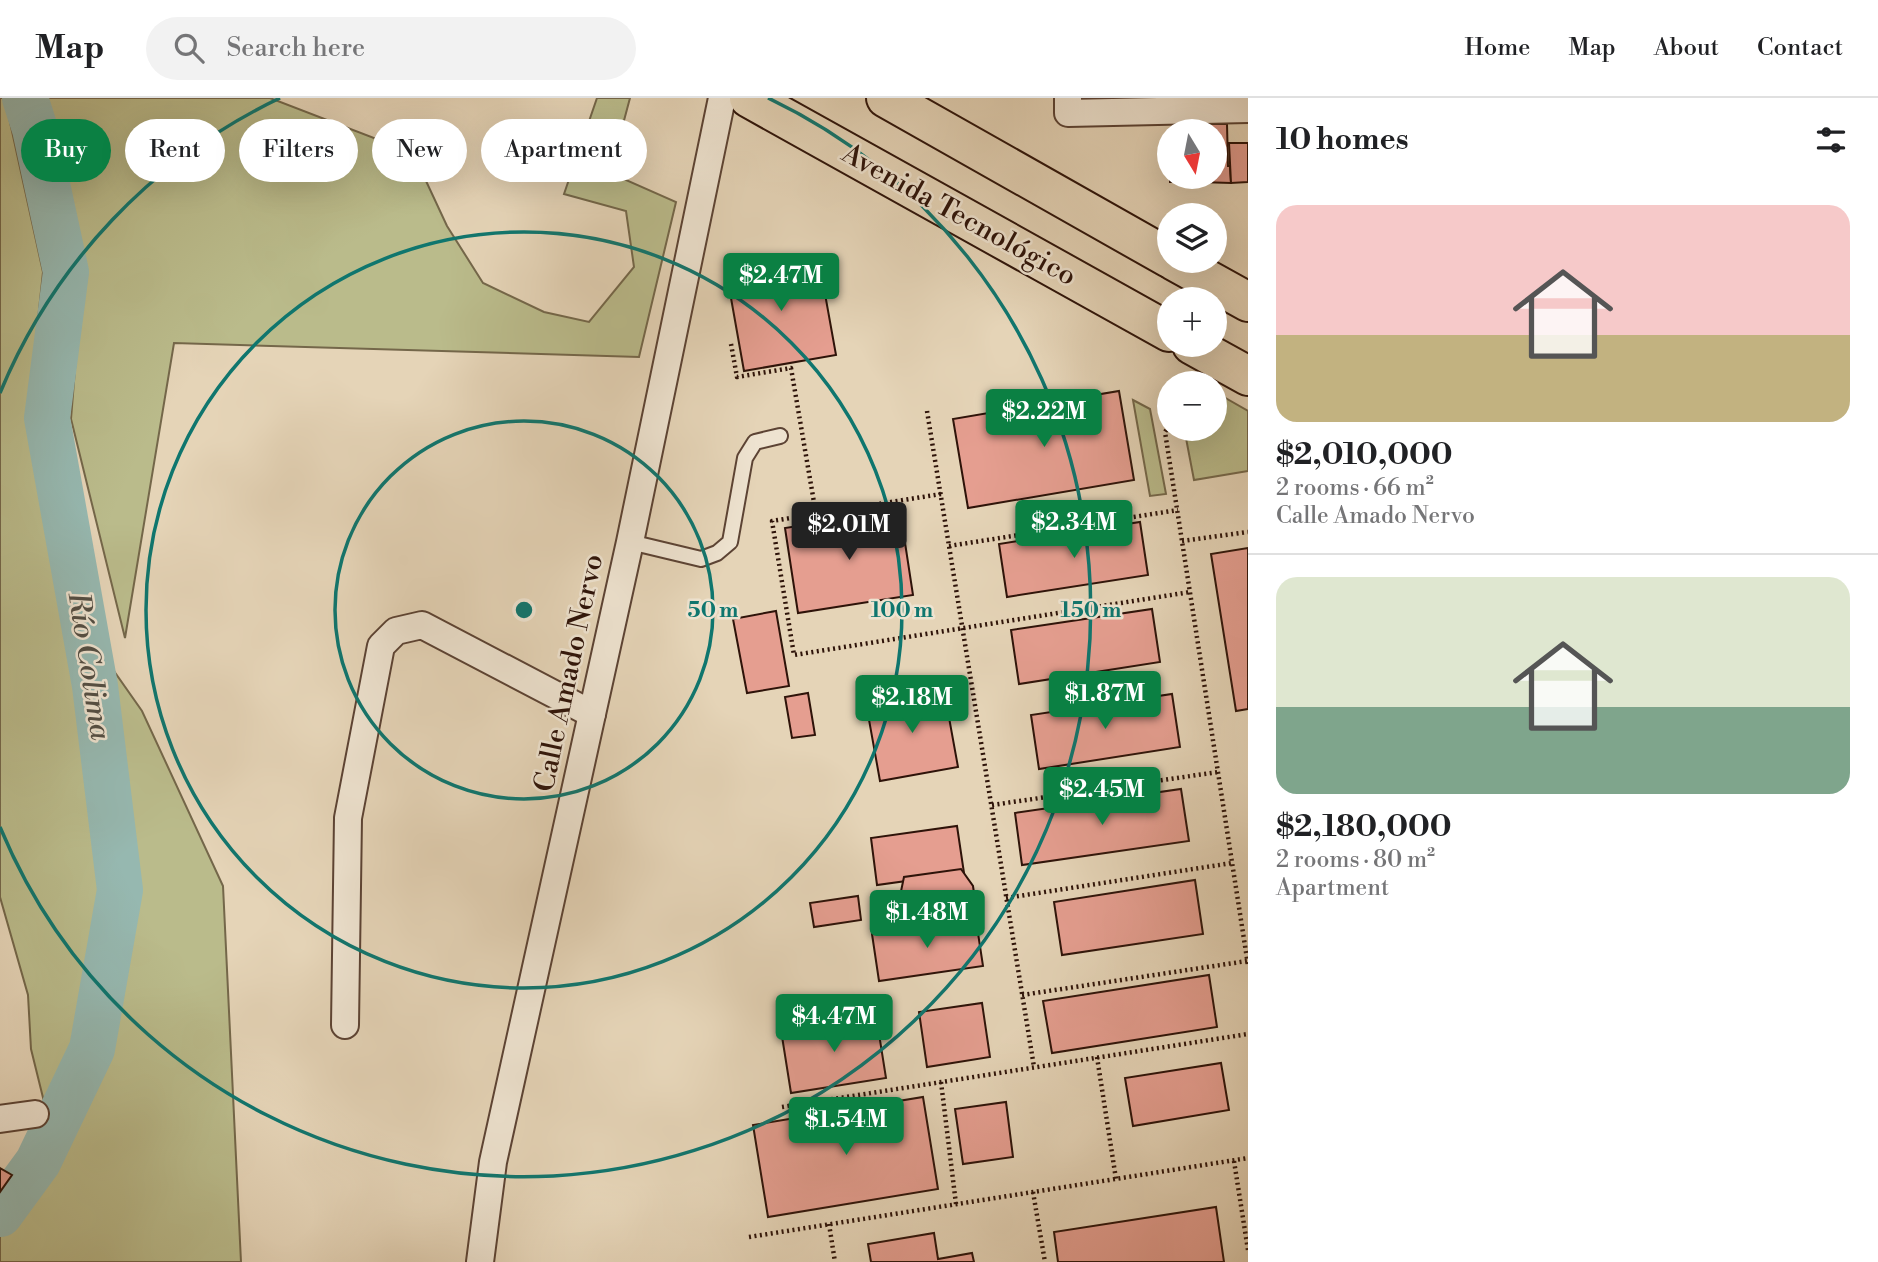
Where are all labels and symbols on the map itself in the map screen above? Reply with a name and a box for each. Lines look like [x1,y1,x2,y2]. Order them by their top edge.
north arrow [1157,119,1227,189]
street label: Avenida Tecnológico [835,136,1082,294]
pin: $2.47M [724,254,838,313]
pin: $2.22M [987,390,1101,449]
pin: $2.34M [1017,500,1131,560]
pin: $2.01M [792,503,906,562]
street label: Calle Amado Nervo [527,551,611,795]
water label: Río Colima [58,588,119,743]
centre of rings [512,598,536,622]
text: 50 m [688,598,738,624]
text: 100 m [871,598,933,624]
text: 150 m [1061,598,1121,624]
pin: $1.87M [1048,672,1162,731]
pin: $2.18M [855,676,969,735]
pin: $2.45M [1045,768,1159,827]
pin: $1.48M [870,890,984,950]
pin: $4.47M [777,995,891,1054]
pin: $1.54M [789,1098,903,1157]

